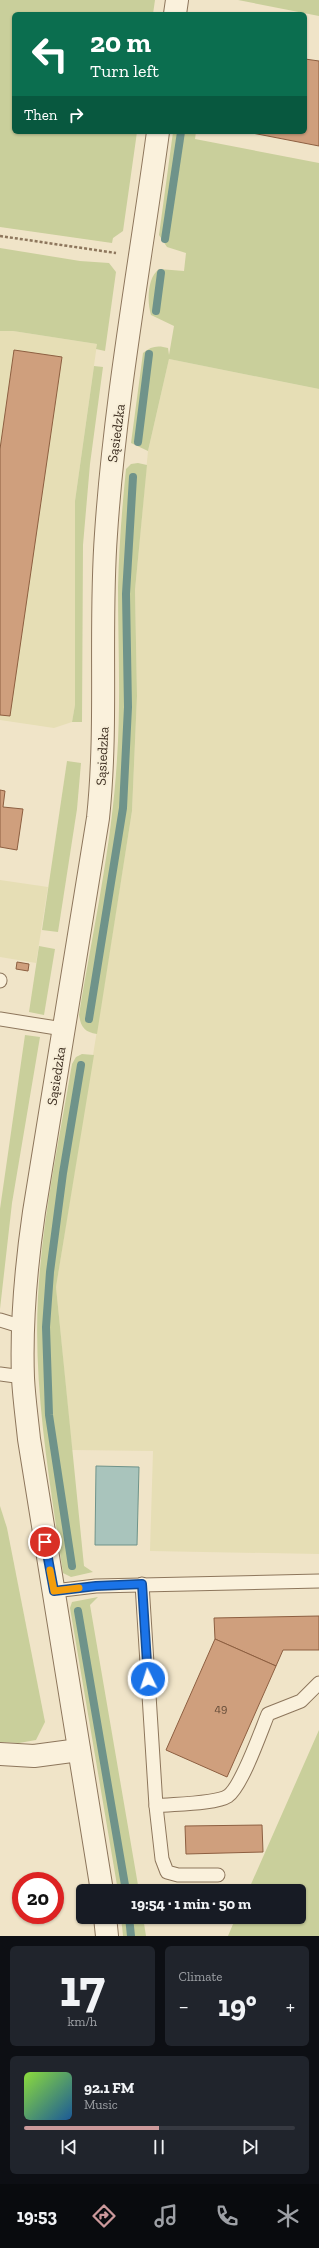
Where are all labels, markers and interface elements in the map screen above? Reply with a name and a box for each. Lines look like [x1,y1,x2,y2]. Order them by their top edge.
text: 20 m [90,26,151,59]
icon: left [24,28,76,80]
text: Turn left [90,60,159,82]
icon: right [65,104,87,126]
text: Then [24,106,57,124]
street label: Sąsiedzka [104,402,129,464]
street label: Sąsiedzka [92,726,113,786]
street label: Sąsiedzka [43,1045,70,1107]
pin [28,1525,62,1559]
icon: arrive [34,1531,56,1553]
position arrow [127,1658,169,1700]
house number: 49 [215,1701,227,1715]
speed limit sign: 20 [12,1872,64,1924]
text: 19:54 · 1 min · 50 m [131,1895,251,1913]
text: 17 [59,1957,105,2019]
text: Climate [179,1969,222,1984]
text: 19° [218,1988,257,2024]
text: − [179,1993,189,2020]
text: + [286,1993,295,2020]
text: km/h [67,2014,97,2029]
text: 92.1 FM [84,2079,134,2097]
text: Music [84,2097,118,2112]
icon: previous [58,2136,80,2158]
icon: pause [148,2136,170,2158]
icon: next [239,2136,261,2158]
icon: directions [90,2202,118,2230]
icon: music [152,2202,180,2230]
icon: phone [213,2202,241,2230]
icon: climate [274,2202,302,2230]
text: 19:53 [17,2205,57,2227]

